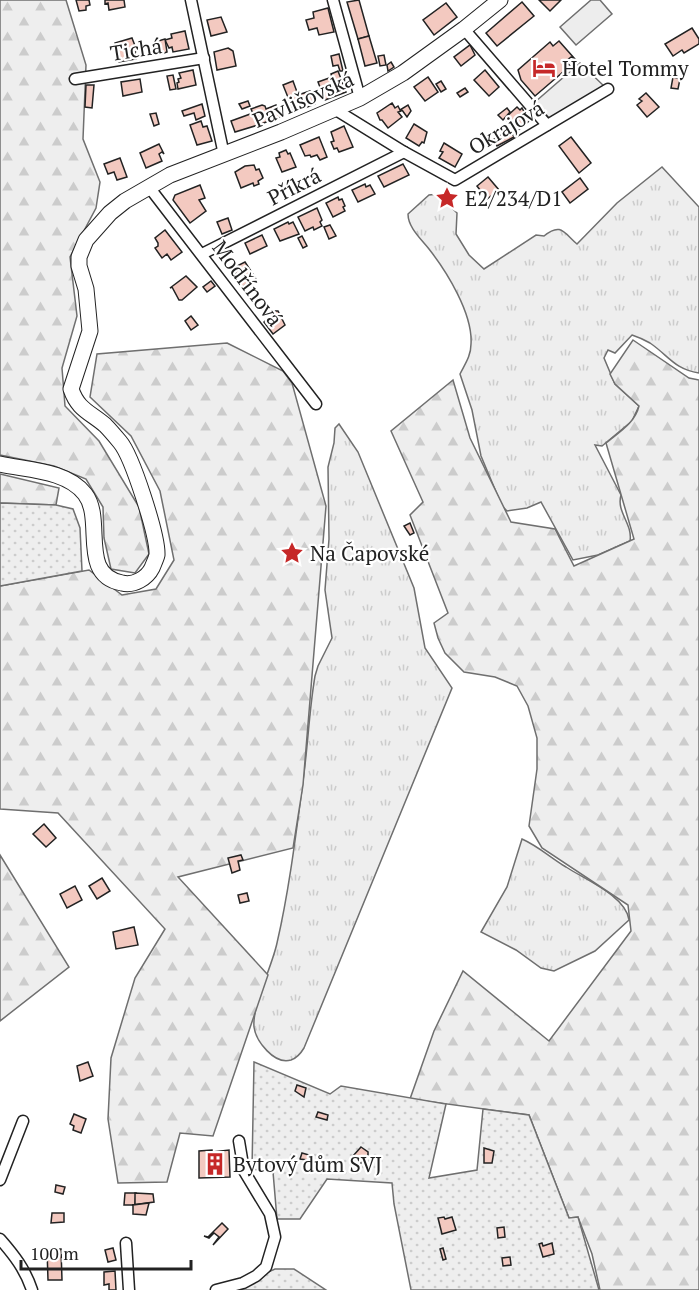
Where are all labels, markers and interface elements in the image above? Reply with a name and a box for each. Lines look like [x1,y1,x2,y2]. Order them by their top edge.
street label: Tichá [108,31,164,67]
place label: Hotel Tommy [562,54,689,82]
hotel icon: Hotel Tommy [531,55,557,81]
street label: Pavlišovská [248,64,358,134]
street label: Okrajová [463,93,549,161]
street label: Příkrá [263,161,326,211]
place label: E2/234/D1 [465,184,563,212]
place icon: E2/234/D1 [434,185,460,211]
street label: Modřínová [206,234,290,332]
place label: Na Čapovské [310,539,429,567]
place icon: Na Čapovské [279,540,305,566]
place label: Bytový dům SVJ [233,1150,382,1178]
building icon: Bytový dům SVJ [202,1151,228,1177]
scale bar [21,1233,190,1271]
text: 100 m [30,1241,79,1265]

